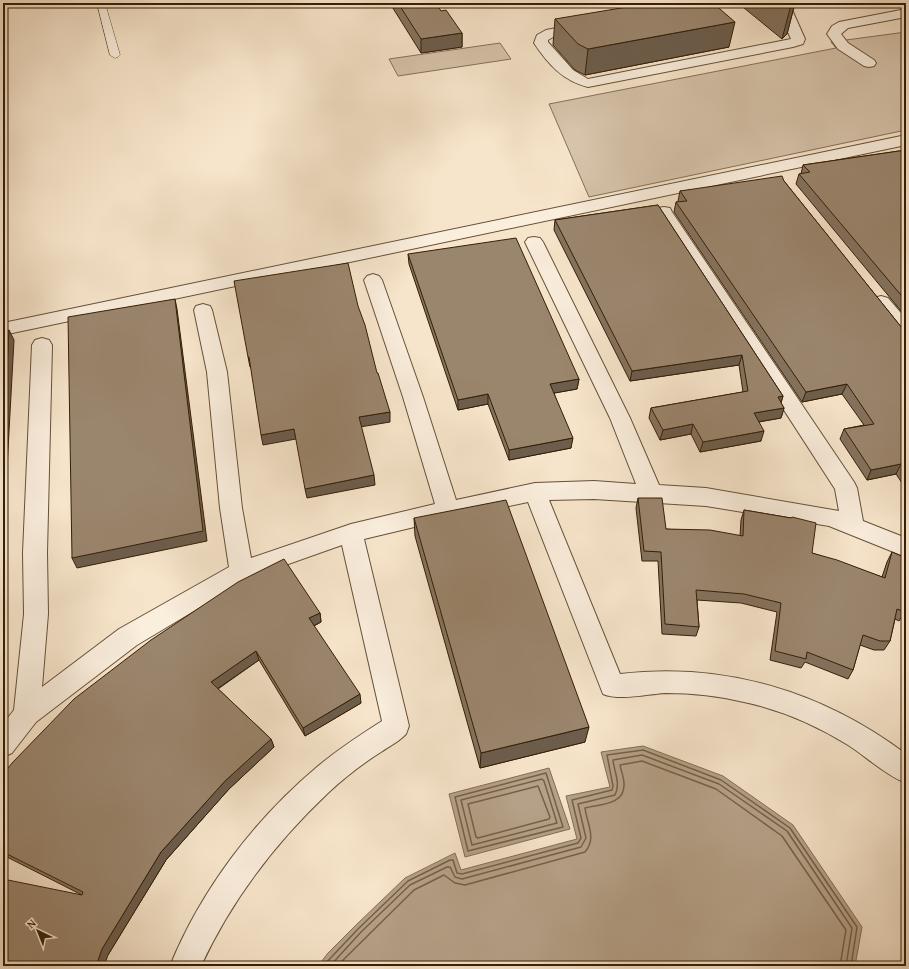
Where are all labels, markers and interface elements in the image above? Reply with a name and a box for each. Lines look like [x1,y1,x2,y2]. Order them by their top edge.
north arrow [18,911,58,951]
text: N [23,915,40,932]

